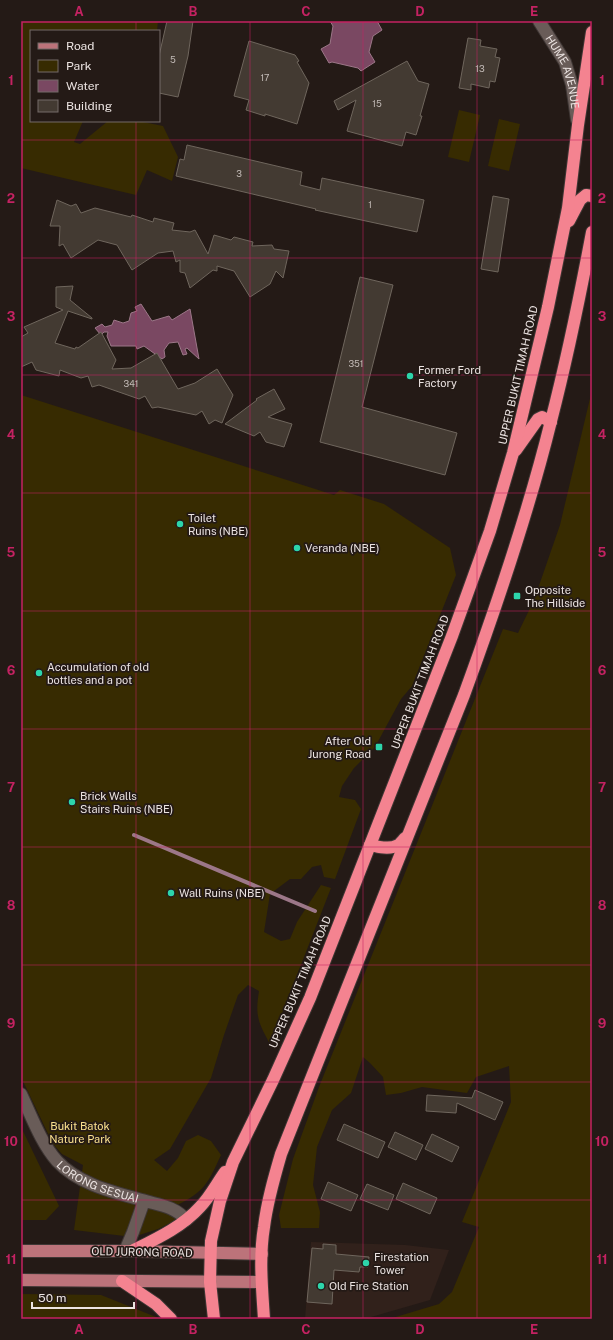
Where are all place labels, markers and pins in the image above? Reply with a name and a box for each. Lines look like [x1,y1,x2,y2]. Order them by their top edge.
place label: Former Ford Factory [418,364,481,389]
marker: Former Ford Factory [405,371,415,381]
place label: Toilet Ruins (NBE) [188,512,248,537]
marker: Toilet Ruins (NBE) [175,519,185,529]
place label: Veranda (NBE) [305,542,379,554]
marker: Veranda (NBE) [292,543,302,553]
place label: Opposite The Hillside [525,584,585,609]
marker: Opposite The Hillside [512,591,522,601]
place label: Accumulation of old bottles and a pot [47,661,149,686]
marker: Accumulation of old bottles and a pot [34,668,44,678]
place label: After Old Jurong Road [308,735,371,760]
marker: After Old Jurong Road [374,742,384,752]
place label: Brick Walls Stairs Ruins (NBE) [80,790,173,815]
marker: Brick Walls Stairs Ruins (NBE) [67,797,77,807]
place label: Wall Ruins (NBE) [179,887,265,899]
marker: Wall Ruins (NBE) [166,888,176,898]
place label: Firestation Tower [374,1251,429,1276]
marker: Firestation Tower [361,1258,371,1268]
place label: Old Fire Station [329,1280,408,1292]
marker: Old Fire Station [316,1281,326,1291]

